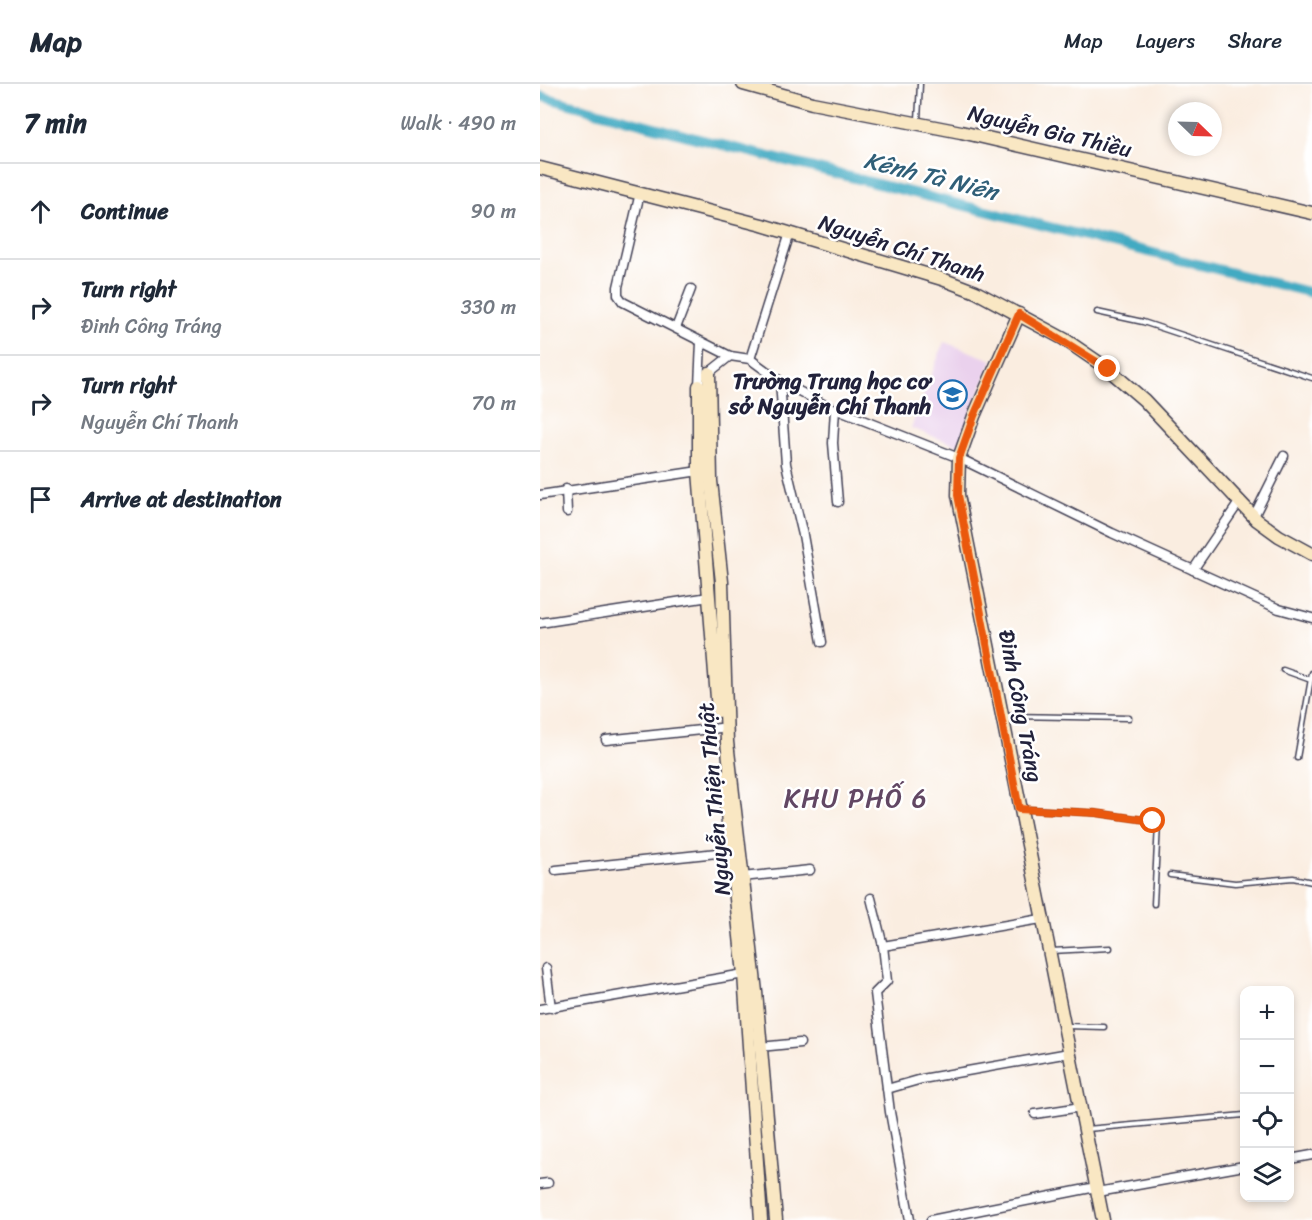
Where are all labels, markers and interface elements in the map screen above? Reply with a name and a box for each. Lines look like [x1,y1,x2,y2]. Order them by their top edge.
text: Map [30,17,82,66]
text: Map [1064,22,1103,60]
text: Layers [1136,22,1195,60]
text: Share [1228,22,1282,60]
street label: Nguyễn Gia Thiều [964,93,1136,169]
text: 7 min [24,100,87,146]
north arrow [1168,102,1222,156]
text: Walk · 490 m [400,106,516,141]
water label: Kênh Tà Niên [860,139,1005,214]
text: Continue [81,192,169,231]
text: 90 m [471,194,516,229]
icon: ahead [24,195,57,228]
street label: Nguyễn Chí Thanh [814,203,990,293]
text: Turn right [81,270,176,309]
text: 330 m [461,290,516,325]
icon: right [24,291,57,324]
text: Đinh Công Tráng [81,309,222,344]
route end [1094,355,1120,381]
place label: Trường Trung học cơ sở Nguyễn Chí Thanh [728,362,933,426]
text: Turn right [81,366,176,405]
school or university icon: Trường Trung học cơ sở Nguyễn Chí Thanh [936,378,968,410]
text: 70 m [471,386,516,421]
icon: right [24,387,57,420]
text: Nguyễn Chí Thanh [81,405,238,440]
text: Arrive at destination [81,480,282,519]
icon: arrive [24,483,57,516]
street label: Đinh Công Tráng [987,626,1055,786]
street label: Nguyễn Thiện Thuật [686,701,742,897]
district label: KHU PHỐ 6 [784,775,928,821]
route start [1139,807,1165,833]
map controls [1240,986,1294,1202]
button: + [1240,986,1294,1040]
button: − [1240,1040,1294,1094]
button: locate [1240,1094,1294,1148]
button: layers [1240,1148,1294,1202]

